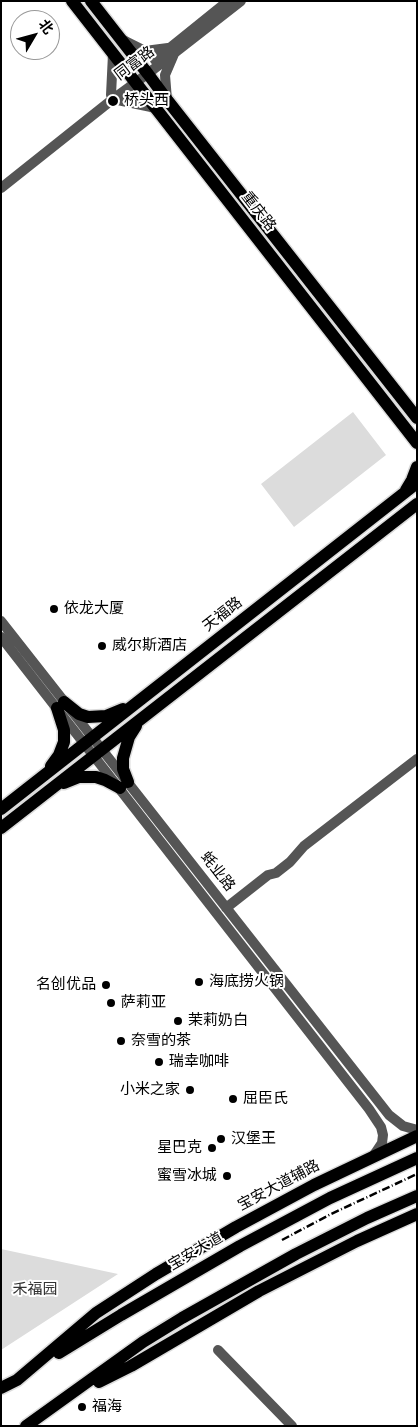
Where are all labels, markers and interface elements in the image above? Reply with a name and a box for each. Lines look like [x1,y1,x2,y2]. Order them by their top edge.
north arrow [10,10,60,60]
text: 北 [36,16,57,37]
street label: 同富路 [112,43,158,85]
place label: 桥头西 [124,92,169,110]
marker: 桥头西 [106,94,120,108]
street label: 重庆路 [237,189,279,235]
street label: 天福路 [200,594,246,636]
place label: 依龙大厦 [64,600,124,618]
marker: 依龙大厦 [48,603,60,615]
place label: 威尔斯酒店 [112,637,187,655]
marker: 威尔斯酒店 [96,640,108,652]
street label: 蚝业路 [196,849,238,895]
place label: 海底捞火锅 [209,973,284,991]
place label: 名创优品 [36,976,96,994]
marker: 海底捞火锅 [193,976,205,988]
marker: 名创优品 [100,979,112,991]
place label: 萨莉亚 [121,994,166,1012]
marker: 萨莉亚 [105,997,117,1009]
place label: 茉莉奶白 [188,1012,248,1030]
marker: 茉莉奶白 [172,1015,184,1027]
place label: 奈雪的茶 [131,1032,191,1050]
marker: 奈雪的茶 [115,1035,127,1047]
place label: 瑞幸咖啡 [169,1053,229,1071]
marker: 瑞幸咖啡 [153,1056,165,1068]
place label: 小米之家 [120,1081,180,1099]
marker: 小米之家 [184,1084,196,1096]
place label: 屈臣氏 [243,1090,288,1108]
marker: 屈臣氏 [227,1093,239,1105]
place label: 汉堡王 [231,1130,276,1148]
marker: 汉堡王 [215,1133,227,1145]
place label: 星巴克 [157,1139,202,1157]
marker: 星巴克 [206,1142,218,1154]
street label: 宝安大道辅路 [235,1157,323,1215]
place label: 蜜雪冰城 [157,1167,217,1185]
marker: 蜜雪冰城 [221,1170,233,1182]
street label: 宝安大道 [166,1229,226,1275]
park label: 禾福园 [13,1281,57,1299]
place label: 福海 [92,1398,122,1416]
marker: 福海 [76,1401,88,1413]

